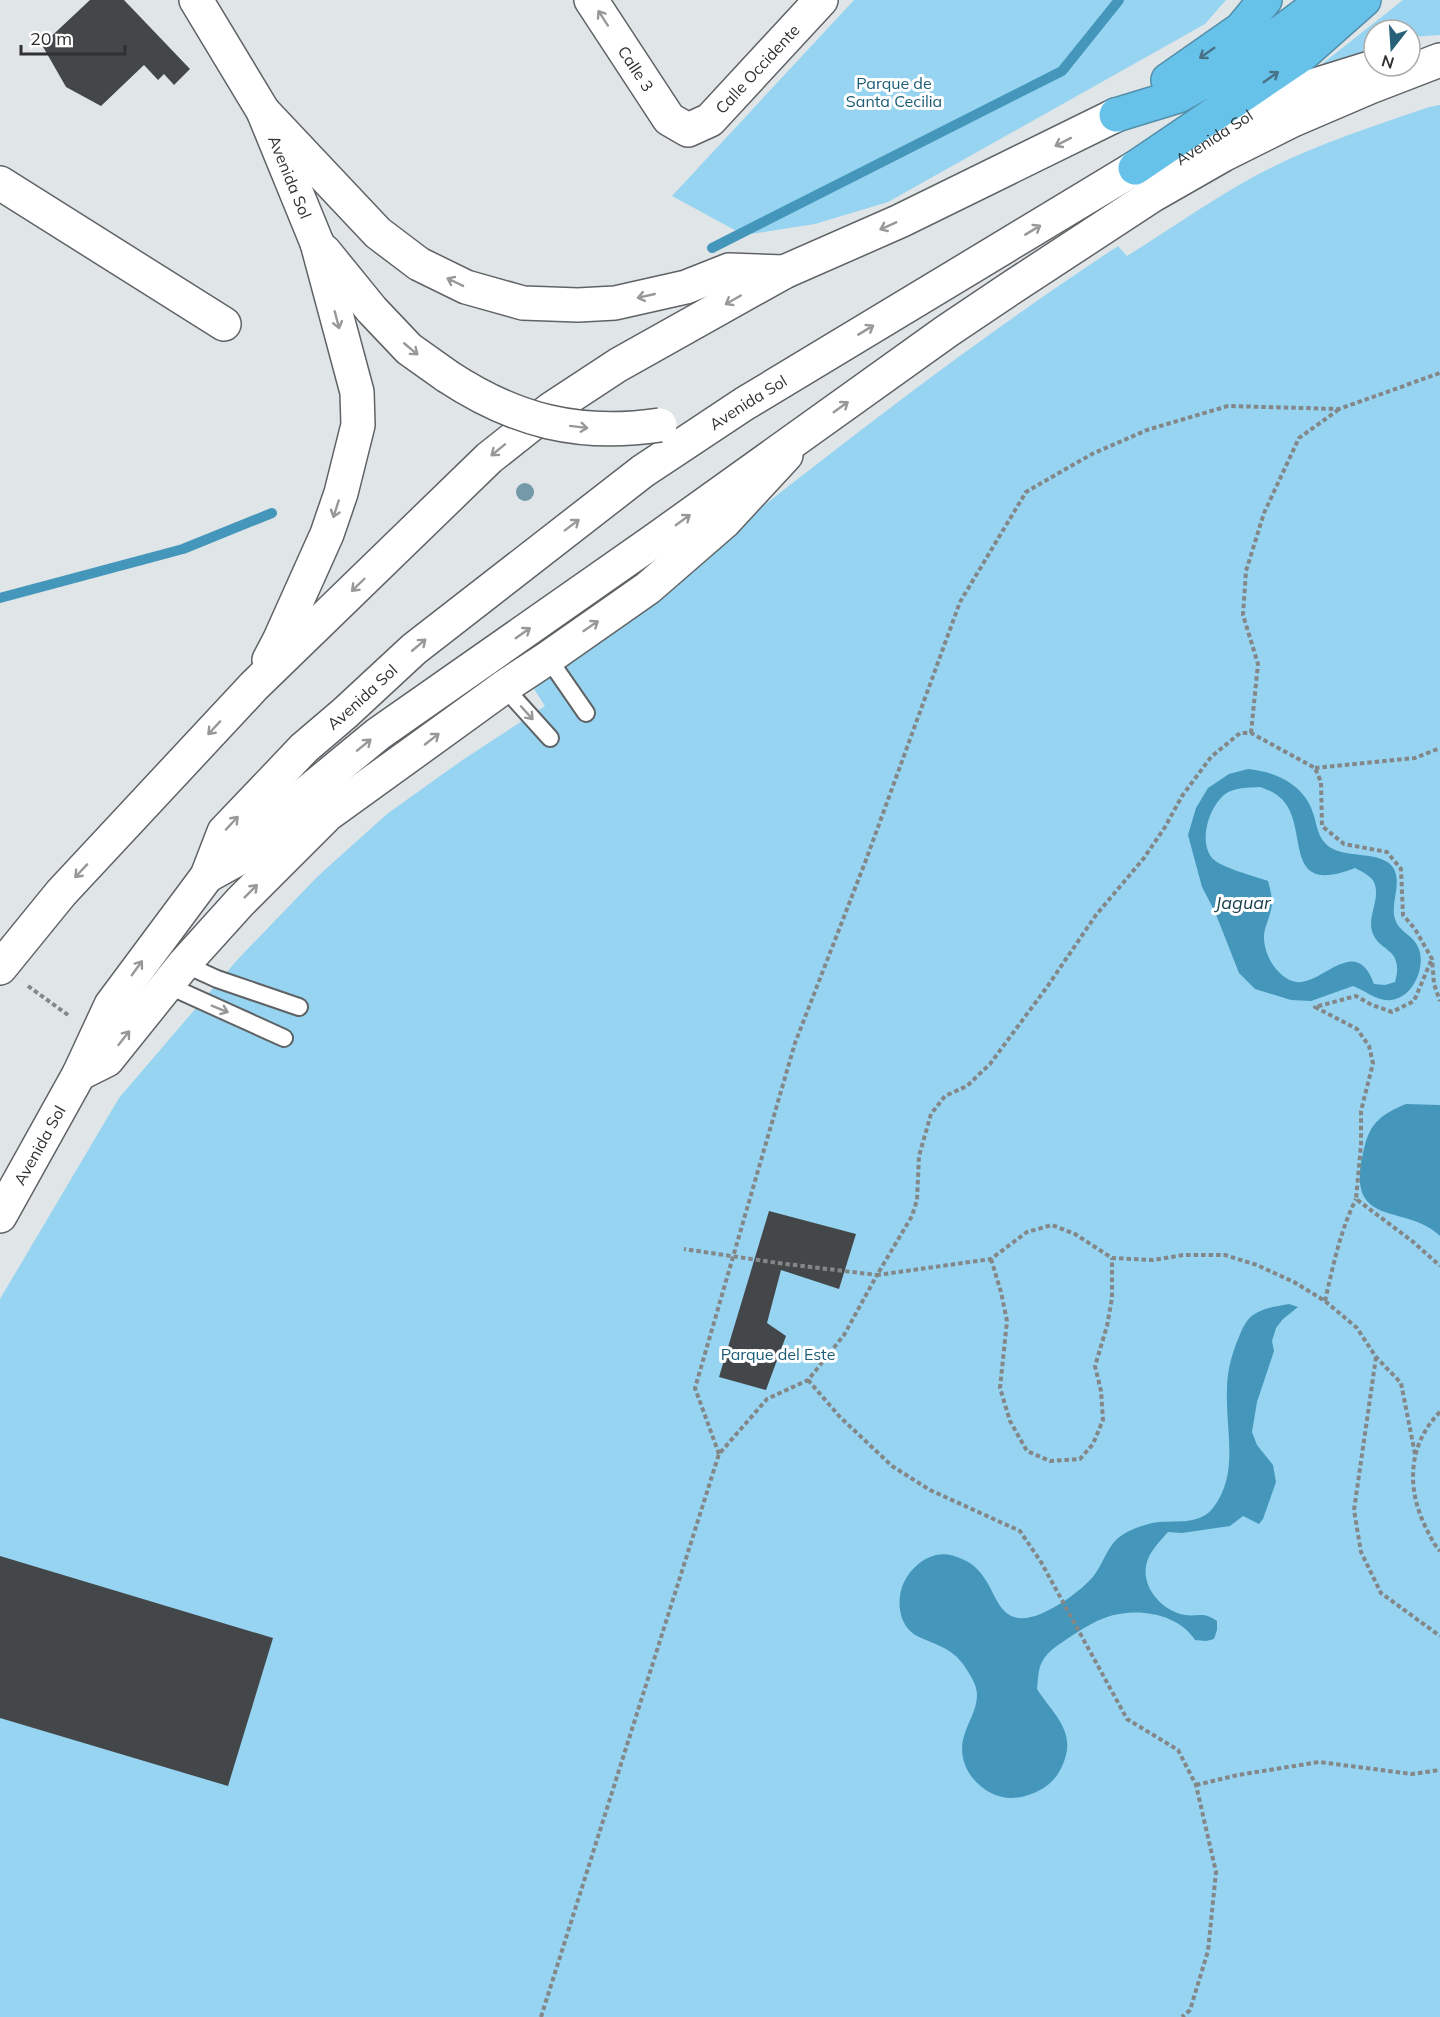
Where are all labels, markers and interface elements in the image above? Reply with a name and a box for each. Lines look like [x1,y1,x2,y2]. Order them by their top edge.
one-way arrow [597,10,609,27]
scale bar [21,18,124,56]
north arrow [1362,18,1422,78]
street label: Calle Occidente [711,20,804,118]
text: 20 m [30,27,72,50]
street label: Calle 3 [614,42,658,95]
one-way arrow [1200,47,1216,59]
text: N [1379,51,1396,74]
one-way arrow [1262,71,1278,83]
park label: Parque de Santa Cecilia [846,73,942,111]
street label: Avenida Sol [1172,105,1256,169]
street label: Avenida Sol [264,133,316,222]
one-way arrow [1055,137,1073,148]
one-way arrow [879,221,897,233]
one-way arrow [1024,223,1041,235]
one-way arrow [446,275,464,287]
one-way arrow [636,291,655,303]
one-way arrow [725,295,742,307]
one-way arrow [332,310,344,329]
one-way arrow [857,324,874,336]
one-way arrow [403,343,419,356]
street label: Avenida Sol [705,371,790,434]
one-way arrow [833,401,849,413]
one-way arrow [568,421,588,432]
one-way arrow [491,444,507,457]
one-way arrow [329,499,340,518]
one-way arrow [674,514,690,527]
one-way arrow [564,519,580,532]
one-way arrow [350,578,365,592]
one-way arrow [582,620,599,632]
one-way arrow [515,627,531,639]
one-way arrow [410,639,426,652]
street label: Avenida Sol [323,660,401,734]
one-way arrow [520,705,534,720]
one-way arrow [207,721,221,736]
one-way arrow [424,733,440,746]
one-way arrow [356,739,372,752]
one-way arrow [225,816,239,831]
one-way arrow [74,863,88,878]
one-way arrow [243,883,258,898]
water label: Jaguar [1213,891,1272,914]
one-way arrow [131,961,144,977]
one-way arrow [210,1004,229,1015]
one-way arrow [117,1031,130,1047]
street label: Avenida Sol [9,1102,70,1189]
park label: Parque del Este [721,1344,835,1364]

